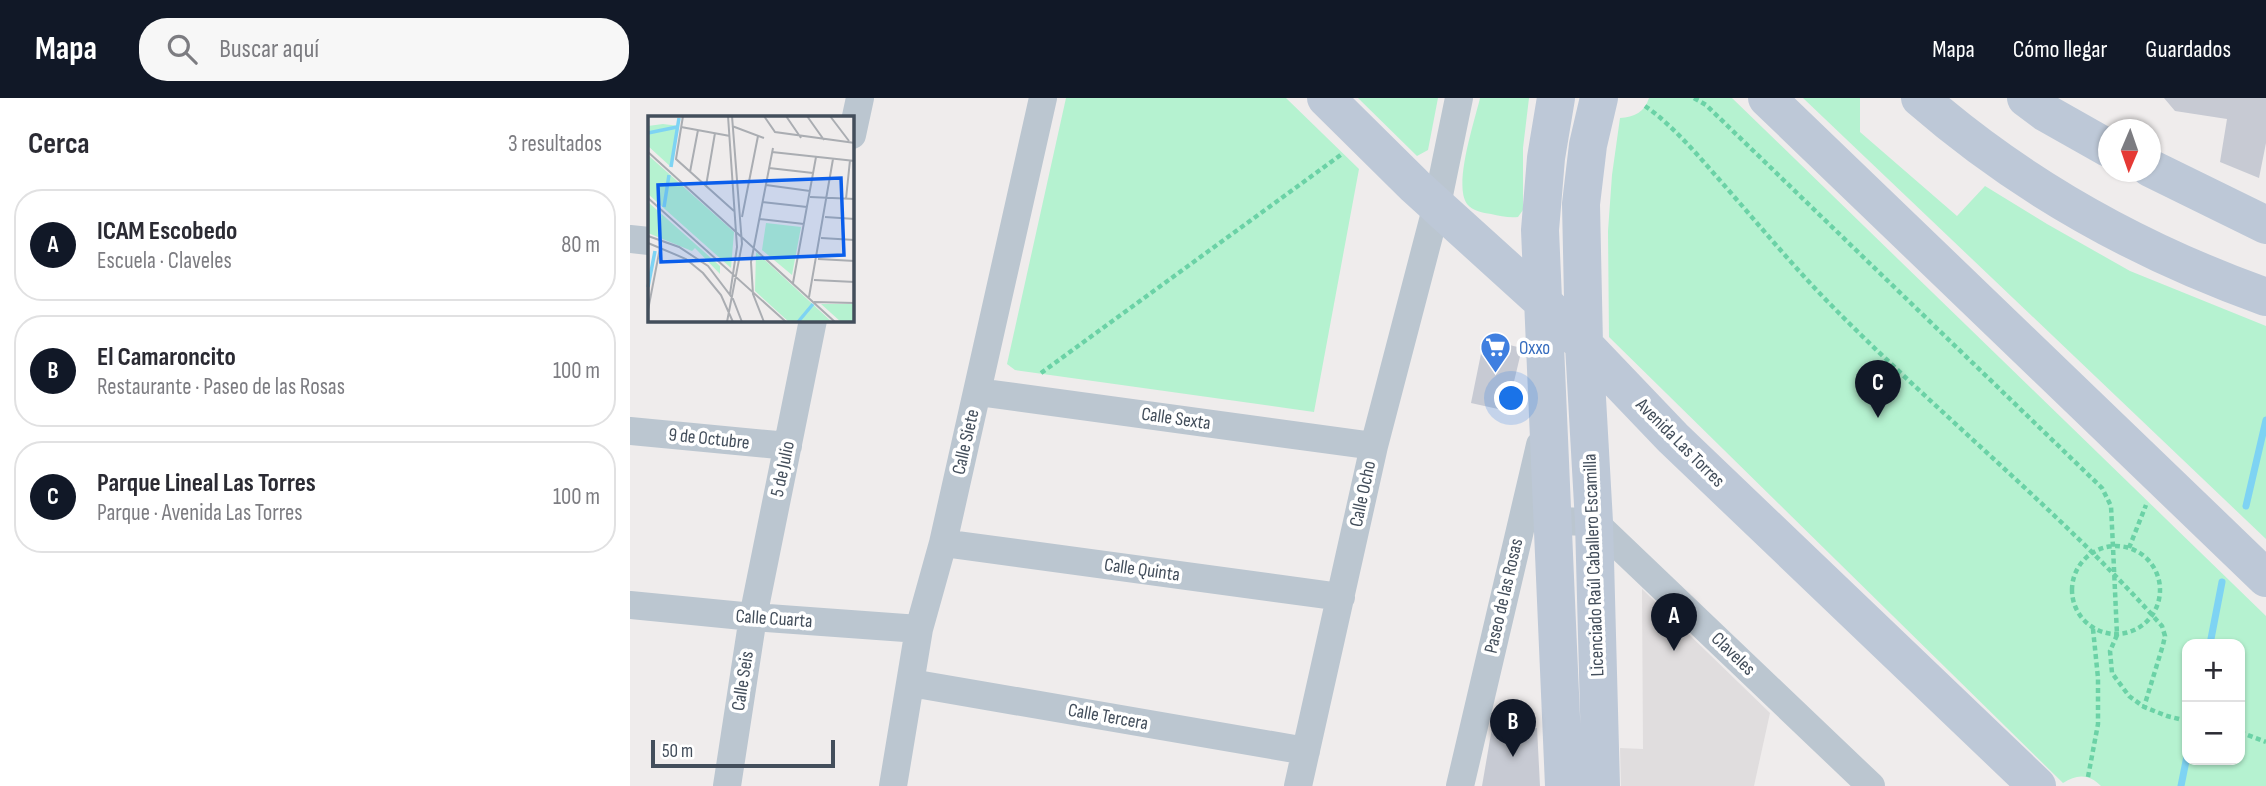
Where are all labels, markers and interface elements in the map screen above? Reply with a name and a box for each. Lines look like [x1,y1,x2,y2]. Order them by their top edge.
search box [139,18,629,81]
text: Mapa [35,29,97,69]
icon: search [163,30,201,68]
text: Buscar aquí [219,34,319,65]
text: Mapa [1932,35,1975,64]
text: Cómo llegar [2013,35,2107,64]
text: Guardados [2145,35,2231,64]
inset map [648,116,854,322]
north arrow [2098,119,2161,182]
text: Cerca [28,126,90,162]
text: 3 resultados [508,130,602,158]
text: ICAM Escobedo [97,216,237,247]
text: A [48,231,58,259]
text: 80 m [561,231,600,259]
text: Escuela · Claveles [97,247,232,275]
supermarket icon: Oxxo [1479,331,1513,375]
place label: Oxxo [1519,337,1550,360]
text: El Camaroncito [97,342,236,373]
text: B [48,357,58,385]
text: 100 m [553,357,600,385]
pin: C [1855,360,1901,418]
text: Restaurante · Paseo de las Rosas [97,373,345,401]
your location [1494,381,1528,415]
street label: Avenida Las Torres [1630,393,1729,492]
street label: Calle Sexta [1140,403,1212,435]
street label: Calle Siete [947,407,985,477]
street label: 9 de Octubre [667,423,751,455]
street label: 5 de Julio [766,439,800,499]
street label: Licenciado Raúl Caballero Escamilla [1579,453,1609,677]
street label: Calle Ocho [1345,459,1381,529]
text: Parque Lineal Las Torres [97,468,316,499]
text: C [47,483,59,511]
text: 100 m [553,483,600,511]
text: Parque · Avenida Las Torres [97,499,303,527]
street label: Paseo de las Rosas [1480,536,1528,656]
street label: Calle Quinta [1103,553,1181,587]
pin: A [1651,593,1697,651]
street label: Calle Cuarta [735,605,813,633]
street label: Claveles [1706,627,1760,681]
map controls [2182,639,2245,765]
button: + [2182,639,2245,702]
street label: Calle Seis [727,649,759,712]
street label: Calle Tercera [1066,699,1150,735]
pin: B [1490,699,1536,757]
button: − [2182,702,2245,765]
scale bar [651,737,835,769]
text: 50 m [662,740,693,763]

